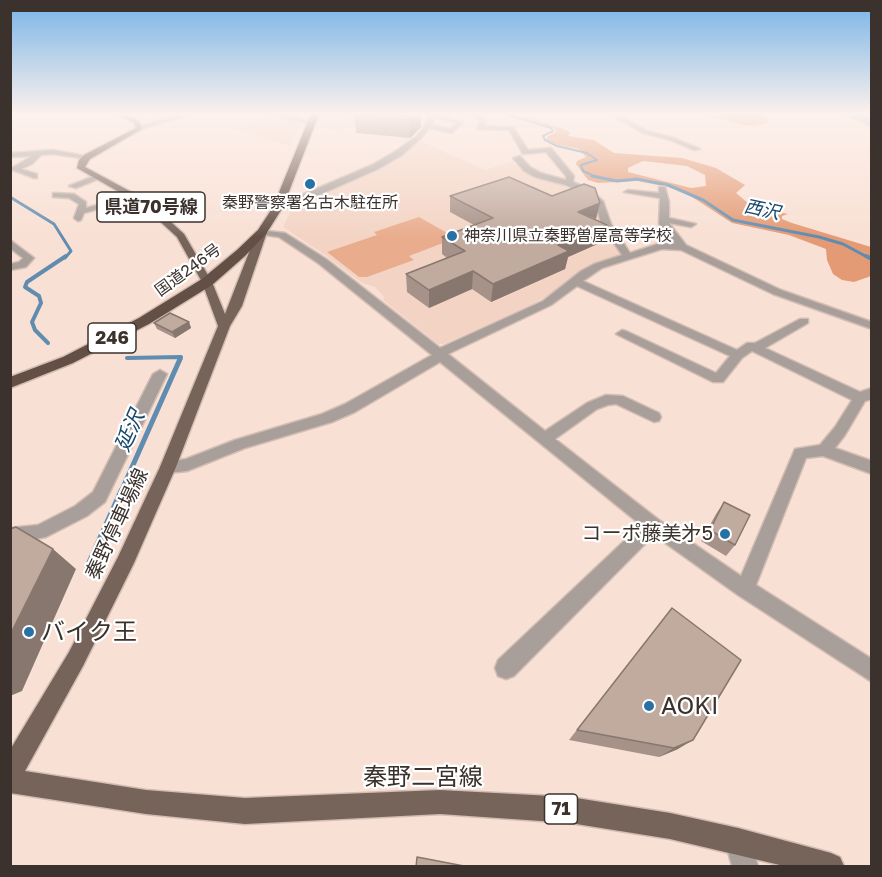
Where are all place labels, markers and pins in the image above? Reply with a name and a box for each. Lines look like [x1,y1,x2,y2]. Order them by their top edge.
marker: 秦野警察署名古木駐在所 [303,177,317,191]
place label: 秦野警察署名古木駐在所 [222,193,398,213]
place label: 神奈川県立秦野曽屋高等学校 [464,226,672,246]
marker: 神奈川県立秦野曽屋高等学校 [445,229,459,243]
place label: コーポ藤美㐧5 [581,522,713,546]
marker: コーポ藤美㐧5 [718,527,732,541]
place label: バイク王 [41,618,137,646]
marker: バイク王 [22,625,36,639]
place label: AOKI [661,692,718,720]
marker: AOKI [642,699,656,713]

